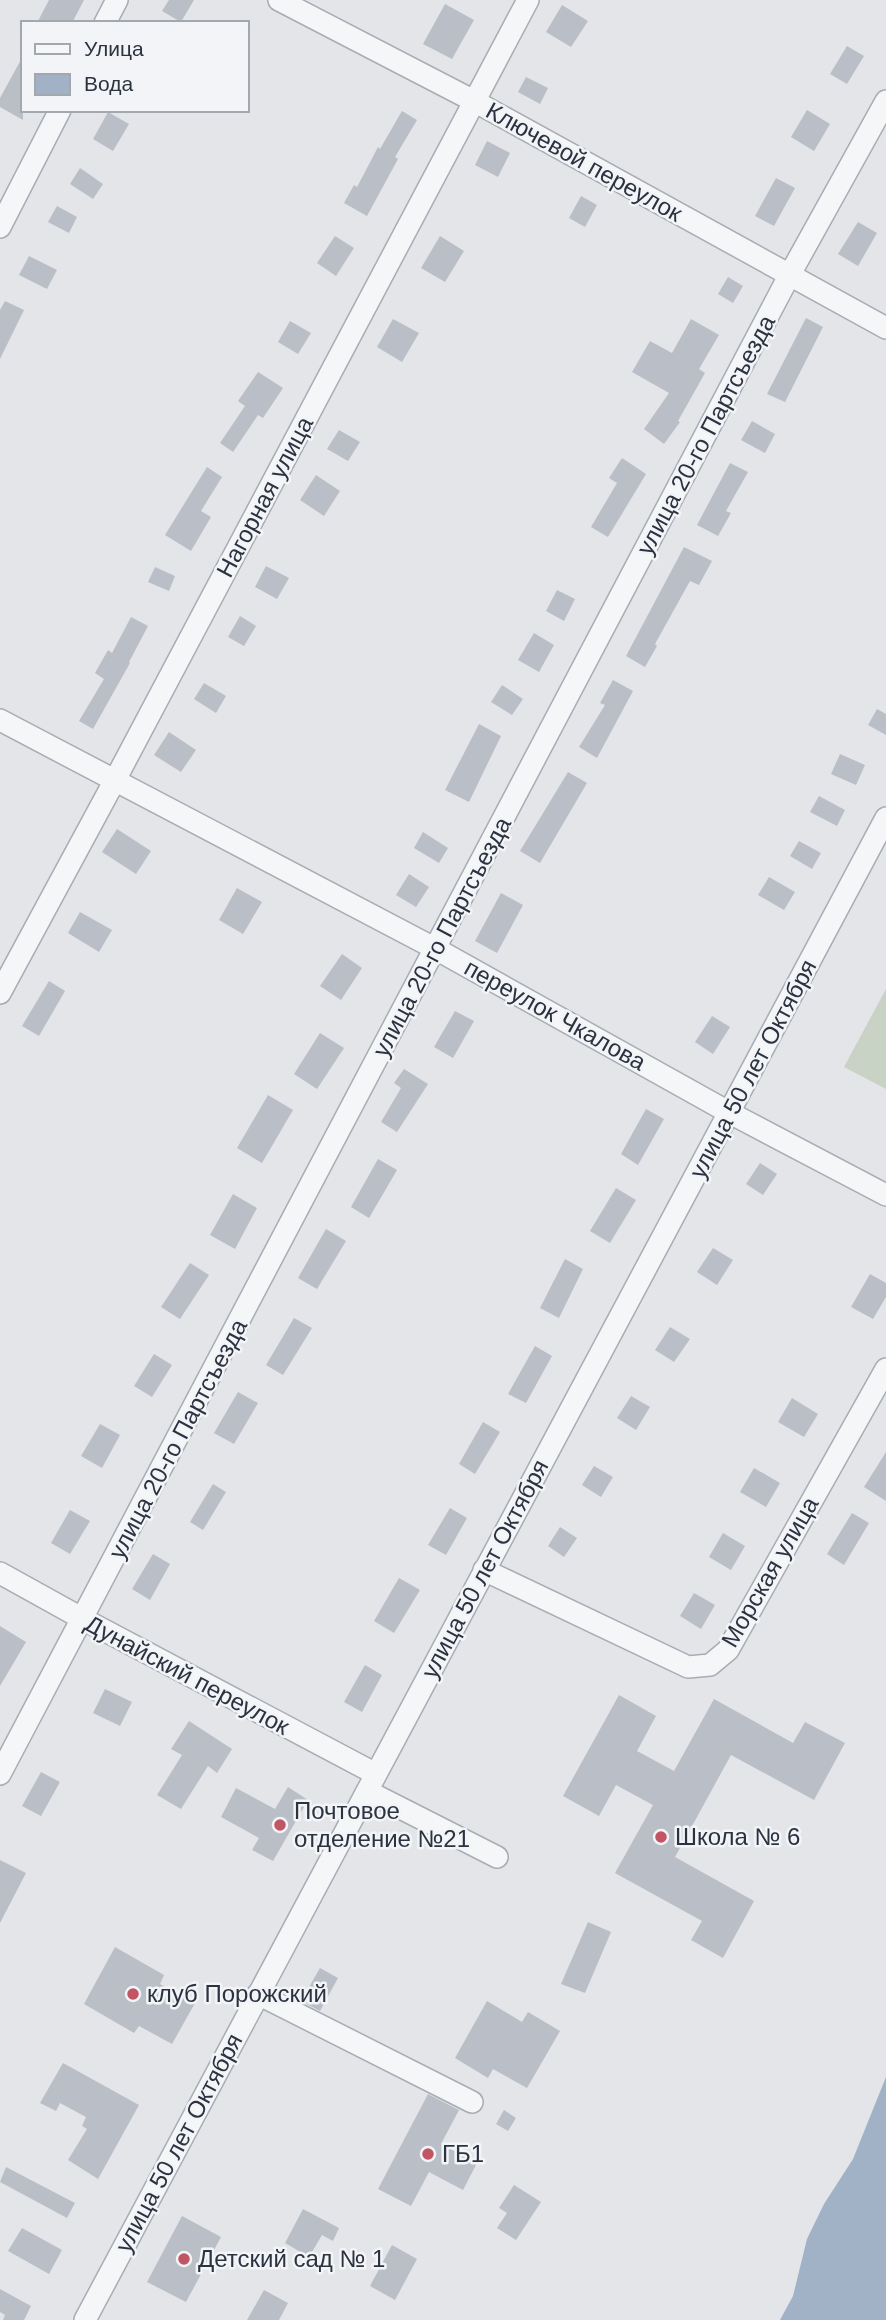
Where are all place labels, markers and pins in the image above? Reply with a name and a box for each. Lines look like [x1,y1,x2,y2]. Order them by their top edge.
place label: Почтовое отделение №21 [294,1797,470,1852]
marker: Почтовое отделение №21 [272,1817,288,1833]
place label: Школа № 6 [675,1823,800,1850]
marker: Школа № 6 [653,1829,669,1845]
place label: клуб Порожский [147,1980,327,2007]
marker: клуб Порожский [125,1986,141,2002]
place label: ГБ1 [442,2140,484,2167]
marker: ГБ1 [420,2146,436,2162]
place label: Детский сад № 1 [198,2245,385,2272]
marker: Детский сад № 1 [176,2251,192,2267]

